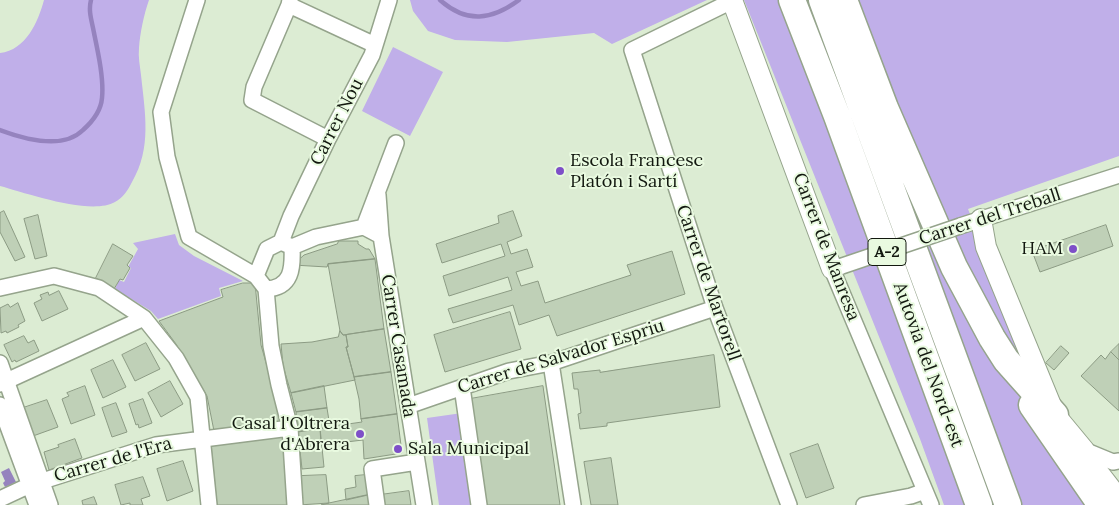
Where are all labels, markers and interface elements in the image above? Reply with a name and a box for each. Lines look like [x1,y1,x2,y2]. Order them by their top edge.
street label: Carrer Nou [306,75,368,169]
place label: Escola Francesc Platón i Sartí [570,150,703,192]
marker: Escola Francesc Platón i Sartí [554,165,566,177]
street label: Carrer de Manresa [788,170,864,324]
street label: Carrer del Treball [916,184,1064,250]
street label: Carrer de Martorell [671,202,745,364]
road number: A-2 [868,238,906,266]
place label: HAM [1021,238,1063,260]
marker: HAM [1067,243,1079,255]
street label: Carrer Casamada [376,273,420,419]
street label: Autovia del Nord-est [888,280,968,450]
street label: Carrer de Salvador Espriu [455,315,667,399]
place label: Casal l'Oltrera d'Abrera [232,413,350,456]
marker: Casal l'Oltrera d'Abrera [354,428,366,440]
street label: Carrer de l'Era [52,433,174,487]
place label: Sala Municipal [408,438,529,460]
marker: Sala Municipal [392,443,404,455]

